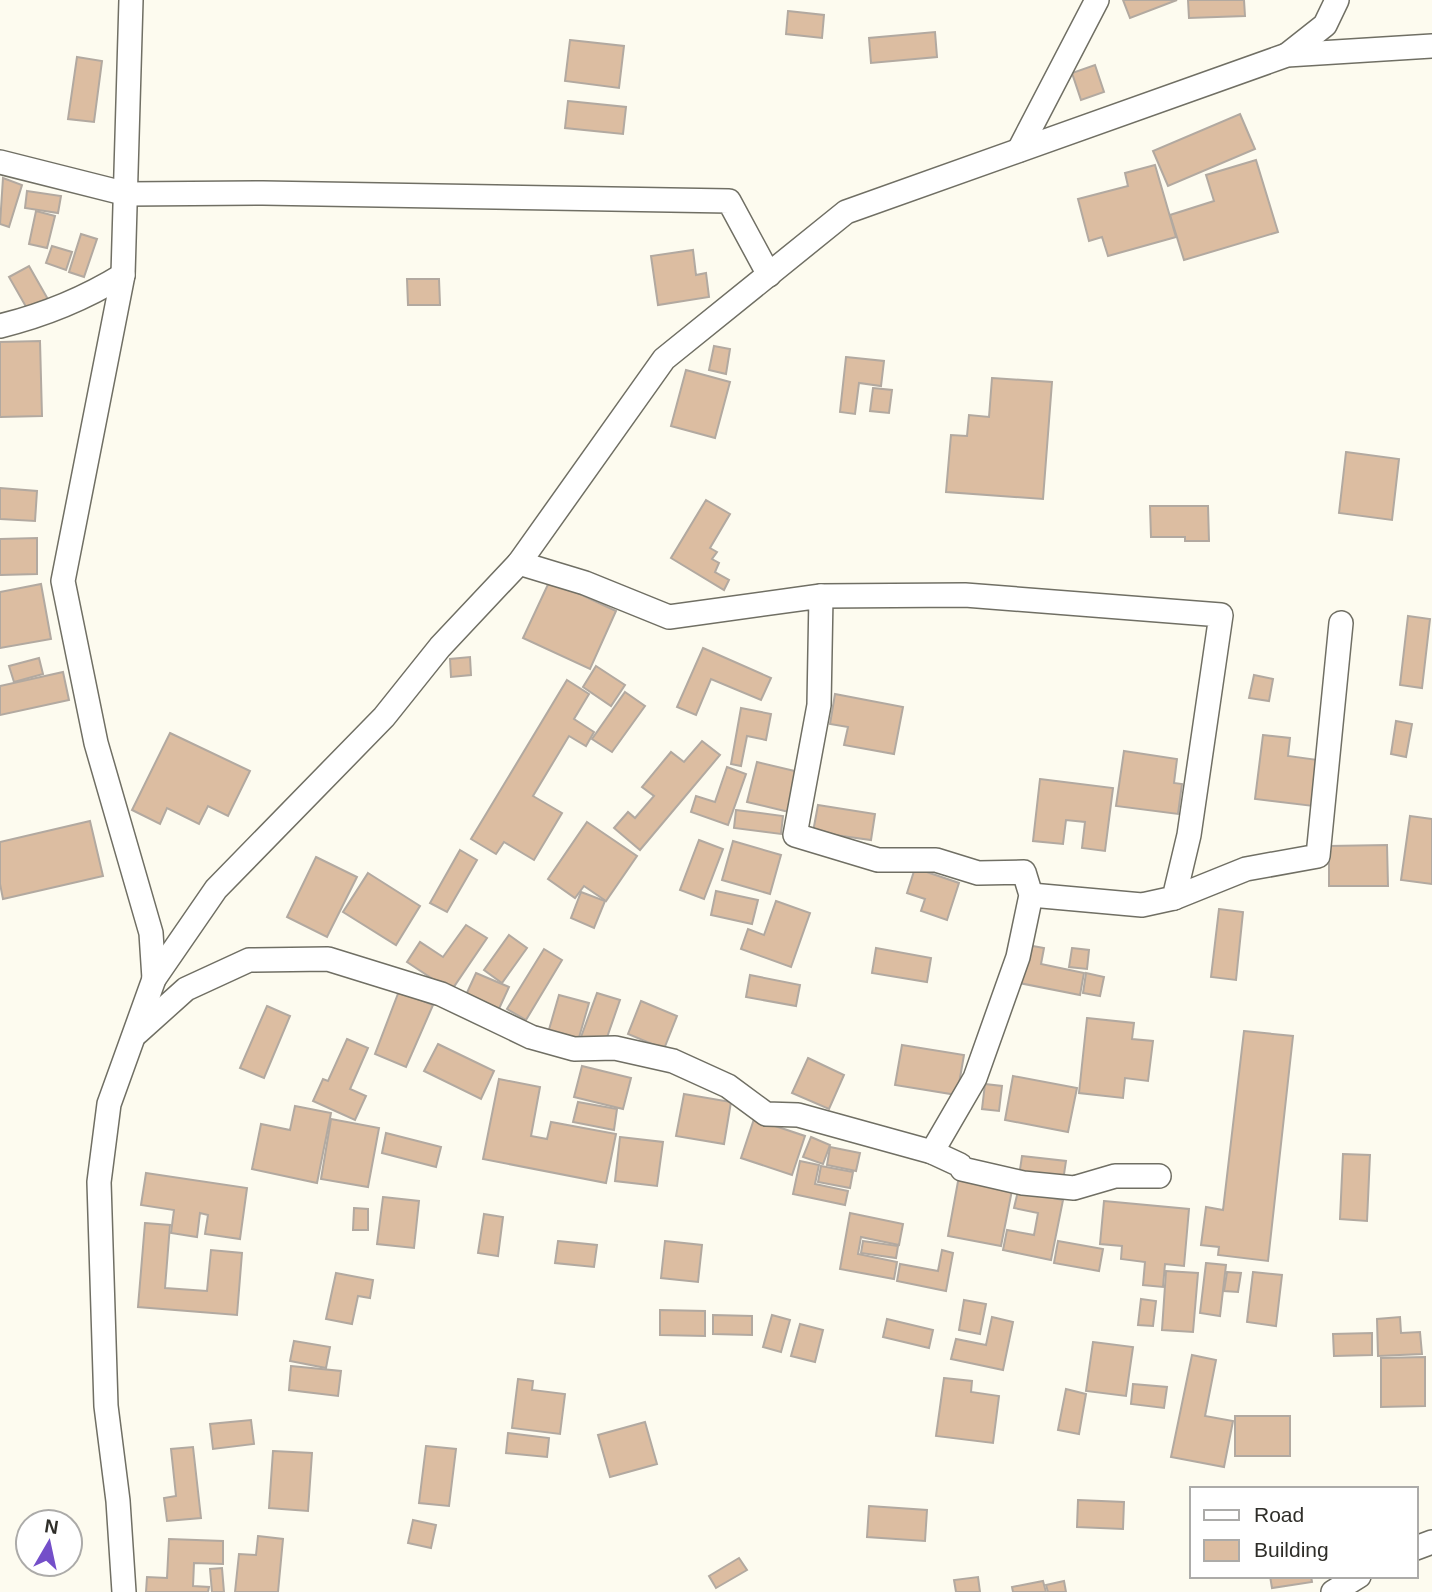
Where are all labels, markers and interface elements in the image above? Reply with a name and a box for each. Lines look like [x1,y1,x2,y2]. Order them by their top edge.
legend [1190,1487,1418,1578]
text: Road [1254,1503,1304,1526]
north arrow [14,1508,84,1578]
text: N [43,1515,60,1538]
text: Building [1254,1538,1329,1561]

